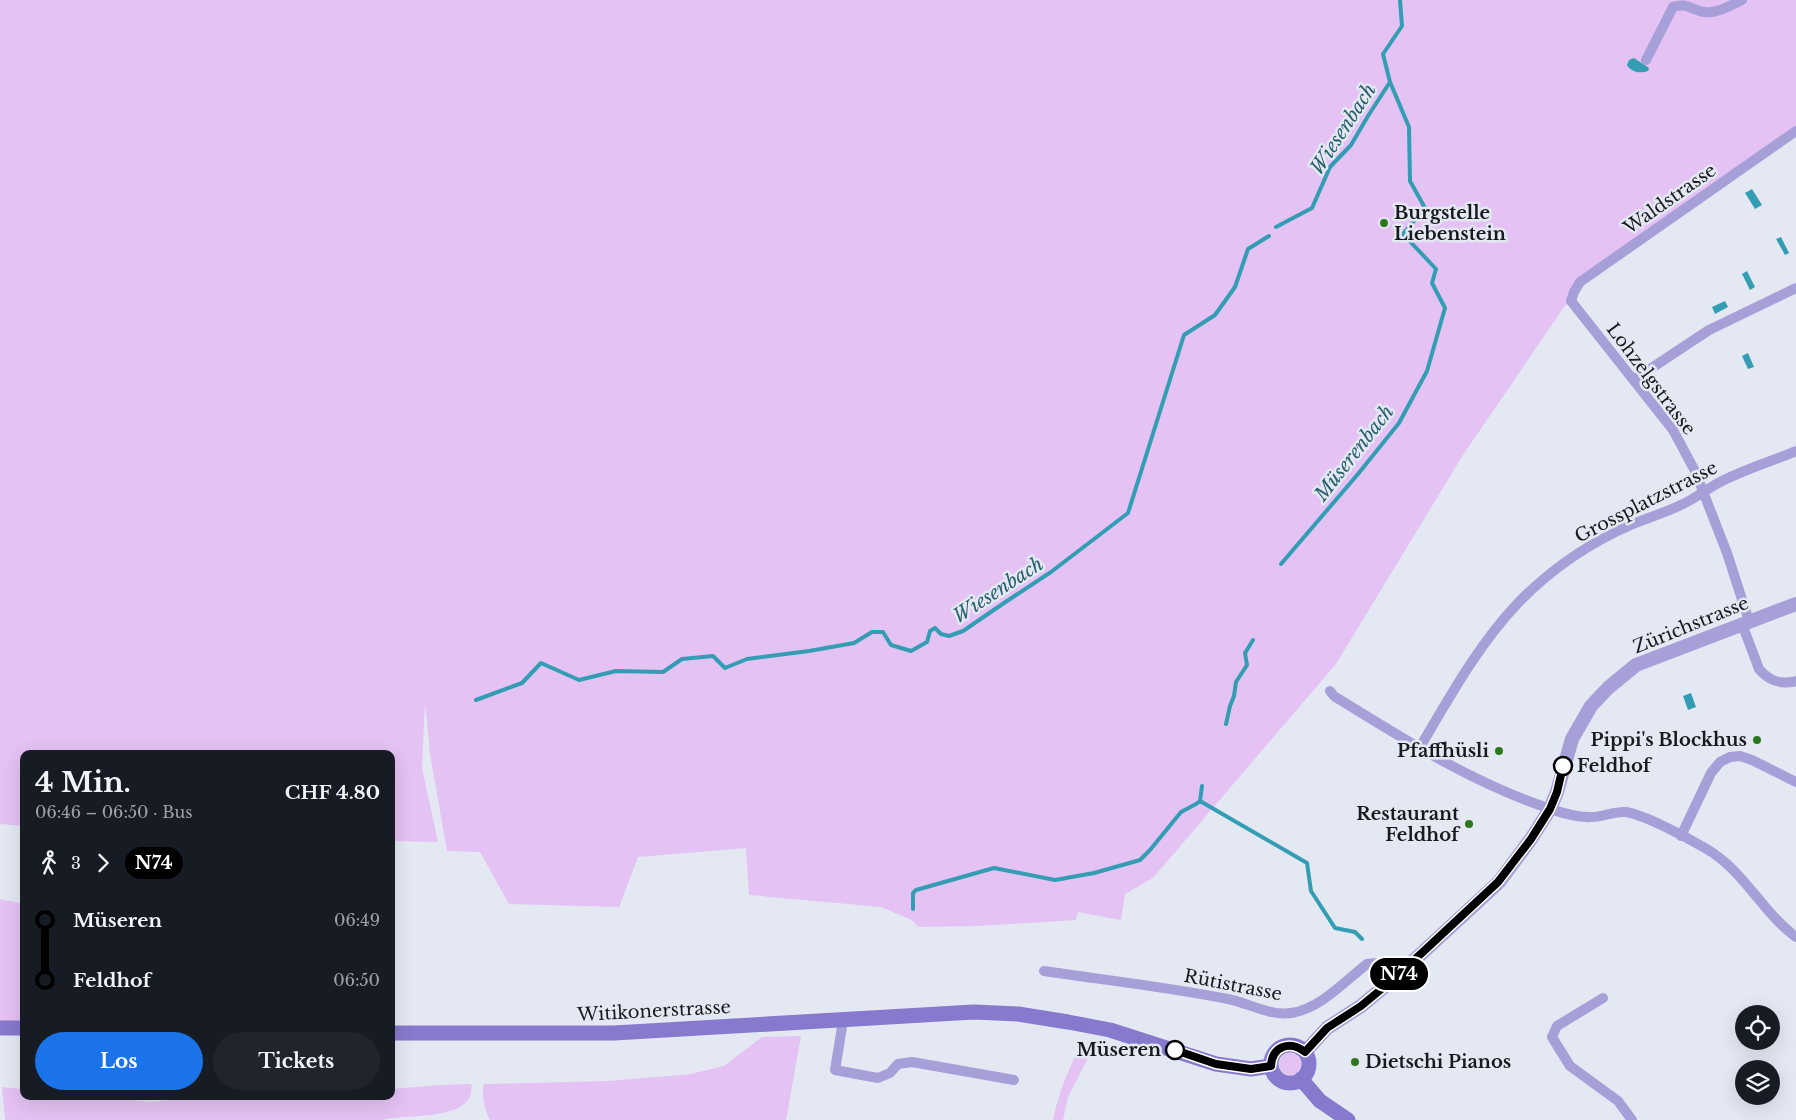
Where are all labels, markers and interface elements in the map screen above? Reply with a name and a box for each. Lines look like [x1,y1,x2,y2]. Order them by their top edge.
water label: Wiesenbach [1305,79,1381,179]
street label: Waldstrasse [1619,159,1720,239]
place label: Burgstelle Liebenstein [1394,202,1506,245]
marker: Burgstelle Liebenstein [1378,217,1390,229]
street label: Lohzelgstrasse [1602,319,1700,439]
water label: Müserenbach [1309,400,1399,506]
street label: Grossplatzstrasse [1571,457,1721,547]
water label: Wiesenbach [948,552,1048,628]
street label: Zürichstrasse [1630,592,1752,658]
place label: Pippi's Blockhus [1591,729,1747,751]
marker: Pippi's Blockhus [1751,734,1763,746]
place label: Pfaffhüsli [1397,740,1489,762]
marker: Pfaffhüsli [1493,745,1505,757]
place label: Feldhof [1577,755,1653,777]
marker: Feldhof [1553,756,1573,776]
text: 4 Min. [35,765,131,800]
text: CHF 4.80 [285,781,380,804]
text: 06:46 – 06:50 · Bus [35,802,192,822]
place label: Restaurant Feldhof [1356,803,1461,846]
marker: Restaurant Feldhof [1463,818,1475,830]
icon: walk [35,849,63,877]
icon: forward [89,849,117,877]
text: N74 [135,852,173,874]
text: 3 [71,853,81,873]
text: Müseren [73,909,162,932]
text: 06:49 [334,910,380,930]
line badge: N74 [1370,958,1428,990]
text: N74 [1380,963,1418,985]
street label: Rütistrasse [1182,965,1284,1005]
text: Feldhof [73,969,151,992]
text: 06:50 [333,970,380,990]
street label: Witikonerstrasse [576,996,731,1026]
map controls [1735,1005,1780,1105]
button: locate [1735,1005,1780,1050]
button: Los [35,1032,203,1090]
button: Tickets [213,1032,380,1090]
place label: Müseren [1077,1039,1161,1061]
marker: Müseren [1165,1040,1185,1060]
place label: Dietschi Pianos [1365,1051,1511,1073]
marker: Dietschi Pianos [1349,1056,1361,1068]
button: layers [1735,1060,1780,1105]

